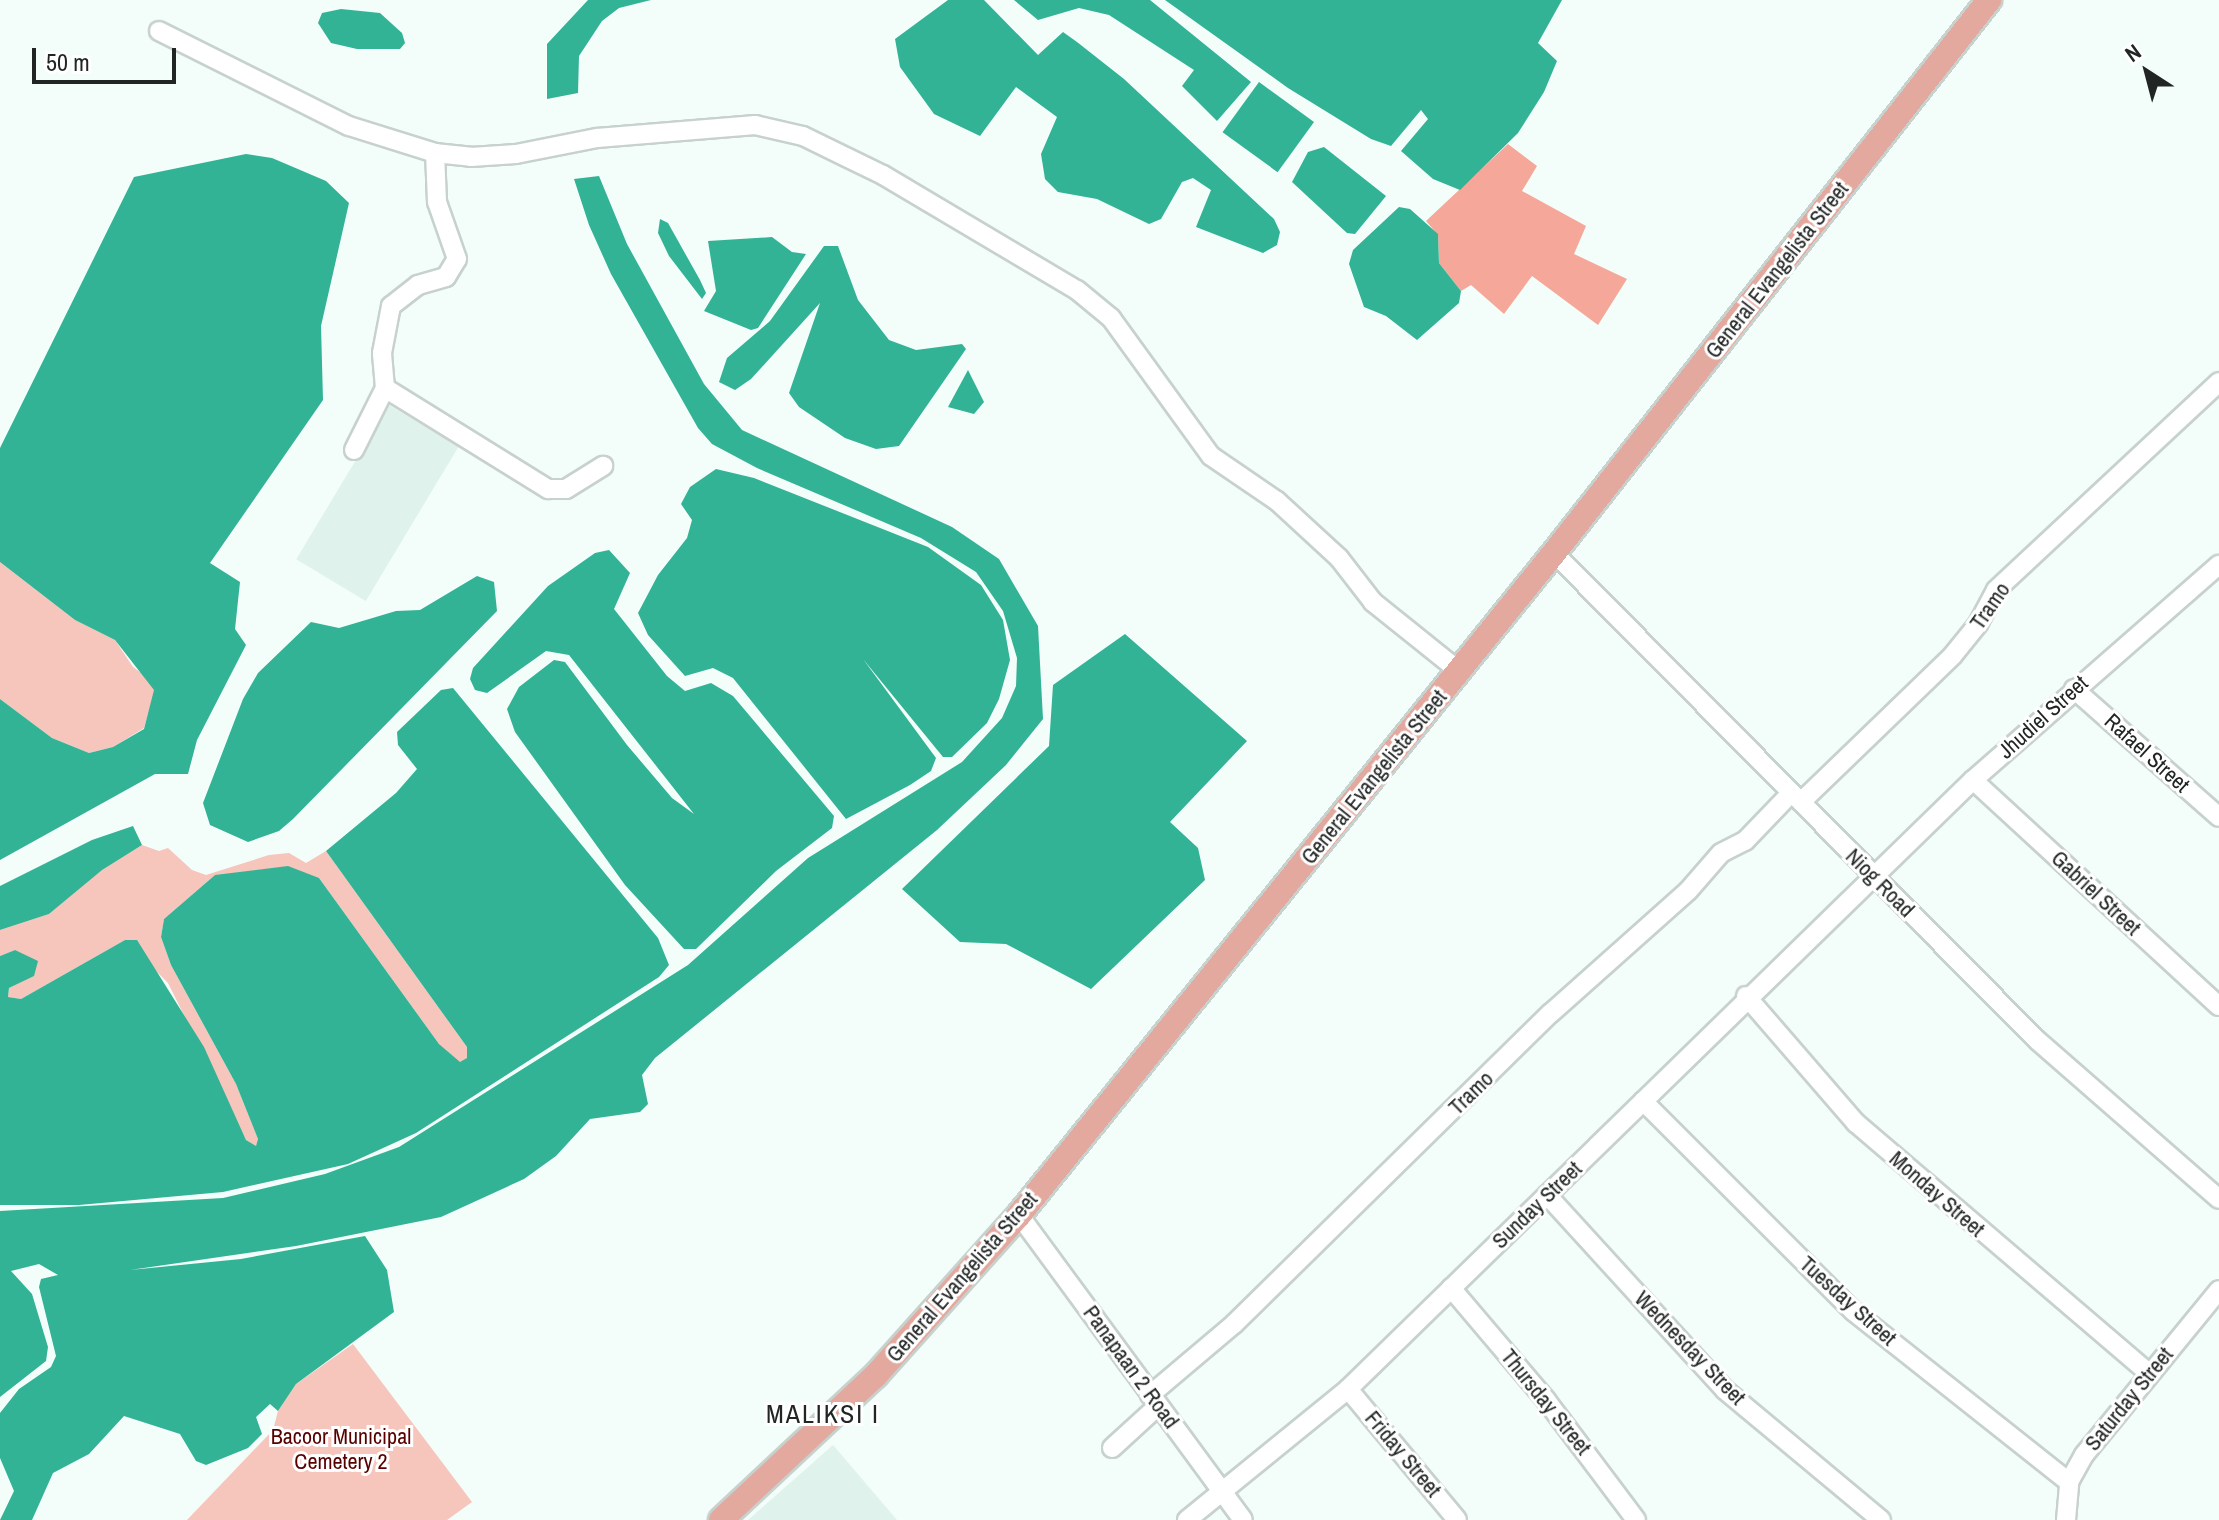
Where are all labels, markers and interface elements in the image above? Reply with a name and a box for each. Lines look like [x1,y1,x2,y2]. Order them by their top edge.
scale bar [36,32,180,82]
north arrow [2107,32,2187,112]
text: N [2119,37,2147,69]
text: 50 m [46,46,90,78]
street label: General Evangelista Street [1700,177,1854,363]
street label: Tramo [1964,577,2016,635]
street label: Jhudiel Street [1993,670,2093,764]
street label: General Evangelista Street [1296,685,1452,869]
street label: Rafael Street [2099,708,2195,798]
street label: Niog Road [1840,843,1920,923]
street label: Gabriel Street [2046,845,2146,941]
street label: Tramo [1443,1066,1499,1120]
street label: Monday Street [1884,1146,1990,1242]
street label: Sunday Street [1487,1156,1587,1254]
street label: General Evangelista Street [881,1187,1043,1367]
street label: Tuesday Street [1794,1251,1902,1351]
street label: Wednesday Street [1629,1286,1751,1410]
street label: Panapaan 2 Road [1078,1300,1184,1434]
street label: Saturday Street [2079,1342,2179,1456]
street label: Thursday Street [1495,1344,1597,1460]
district label: MALIKSI I [766,1398,880,1430]
street label: Friday Street [1359,1406,1447,1502]
park label: Bacoor Municipal Cemetery 2 [271,1423,411,1474]

